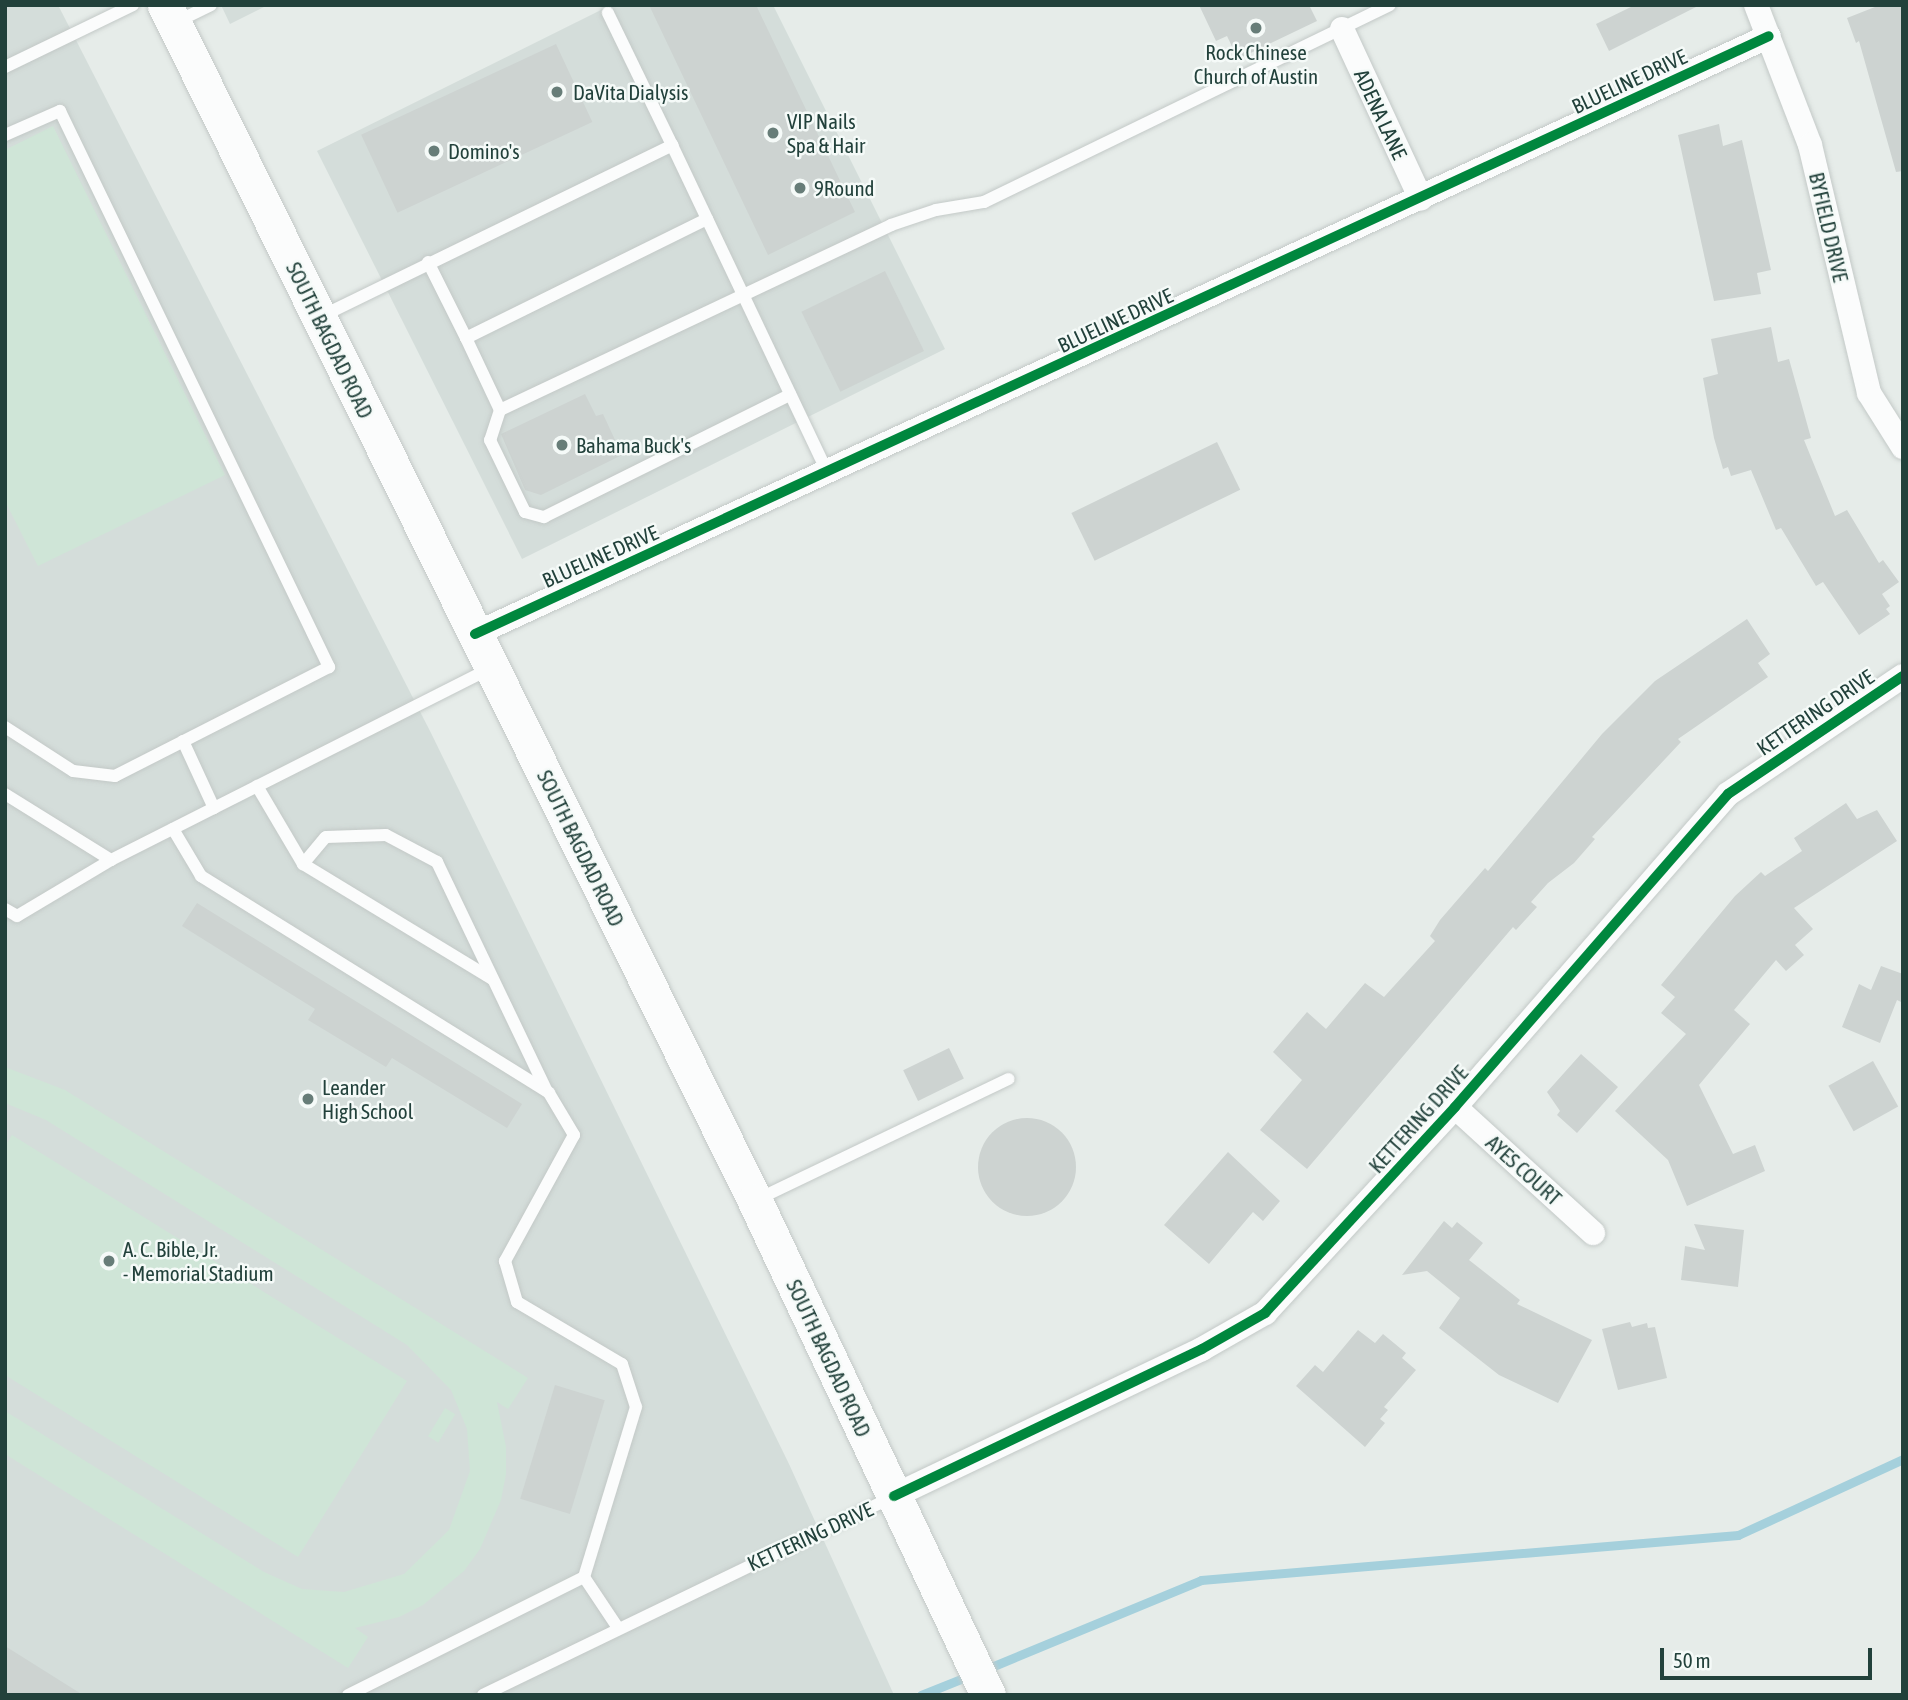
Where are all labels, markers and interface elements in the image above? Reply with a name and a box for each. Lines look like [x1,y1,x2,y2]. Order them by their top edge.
marker: Rock Chinese Church of Austin [1248,20,1264,36]
place label: Rock Chinese Church of Austin [1194,39,1318,89]
street label: BLUELINE DRIVE [1568,43,1690,119]
street label: ADENA LANE [1349,65,1413,163]
place label: DaVita Dialysis [573,79,688,105]
marker: DaVita Dialysis [547,82,567,102]
place label: VIP Nails Spa & Hair [787,108,865,158]
marker: VIP Nails Spa & Hair [765,125,781,141]
place label: Domino's [448,138,520,164]
marker: Domino's [426,143,442,159]
street label: BYFIELD DRIVE [1804,170,1854,284]
place label: 9Round [814,175,875,201]
marker: 9Round [792,180,808,196]
street label: SOUTH BAGDAD ROAD [281,258,379,422]
street label: BLUELINE DRIVE [1054,282,1176,358]
place label: Bahama Buck's [576,432,691,458]
marker: Bahama Buck's [554,437,570,453]
street label: BLUELINE DRIVE [538,519,662,593]
street label: KETTERING DRIVE [1752,664,1878,760]
street label: SOUTH BAGDAD ROAD [532,766,630,930]
street label: KETTERING DRIVE [1363,1060,1473,1178]
place label: Leander High School [322,1074,413,1124]
marker: Leander High School [300,1091,316,1107]
street label: AYES COURT [1481,1130,1567,1210]
place label: A. C. Bible, Jr. - Memorial Stadium [123,1236,274,1286]
marker: A. C. Bible, Jr. - Memorial Stadium [101,1253,117,1269]
street label: SOUTH BAGDAD ROAD [782,1275,876,1441]
street label: KETTERING DRIVE [743,1496,877,1576]
scale bar [1663,1634,1875,1678]
text: 50 m [1673,1648,1711,1672]

